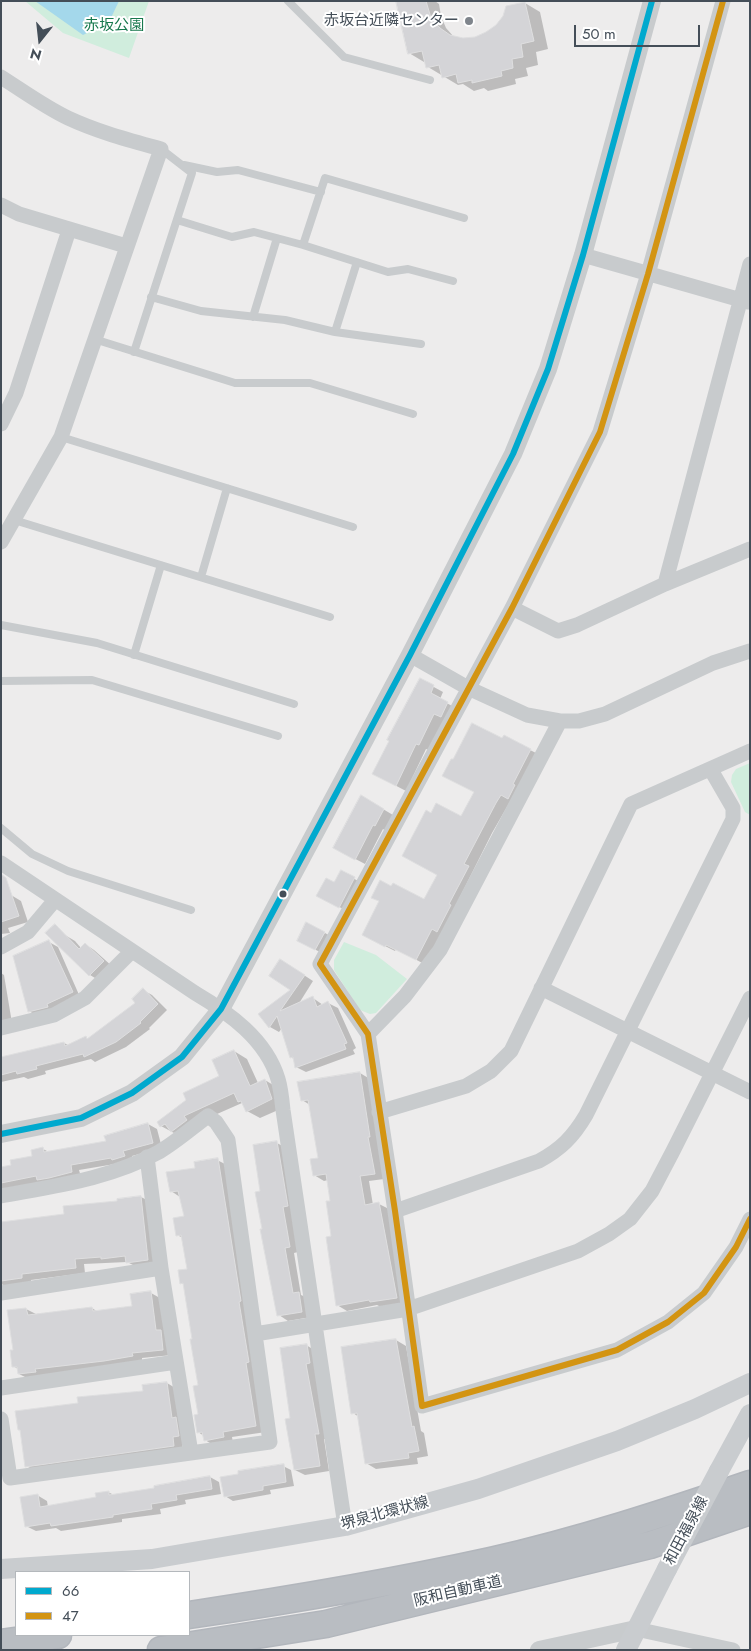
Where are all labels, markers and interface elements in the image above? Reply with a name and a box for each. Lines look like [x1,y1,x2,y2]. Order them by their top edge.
place label: 赤坂台近隣センター [324,12,459,30]
north arrow [15,15,65,65]
marker: 赤坂台近隣センター [463,15,475,27]
scale bar [576,15,702,47]
park label: 赤坂公園 [84,17,144,35]
text: 50 m [582,23,616,45]
text: N [28,43,44,66]
unlabelled marker [278,889,288,899]
street label: 堺泉北環状線 [339,1494,431,1534]
street label: 和田福泉線 [661,1494,713,1568]
legend [15,1571,190,1636]
street label: 阪和自動車道 [412,1573,504,1611]
text: 66 [62,1580,79,1602]
text: 47 [62,1605,79,1627]

